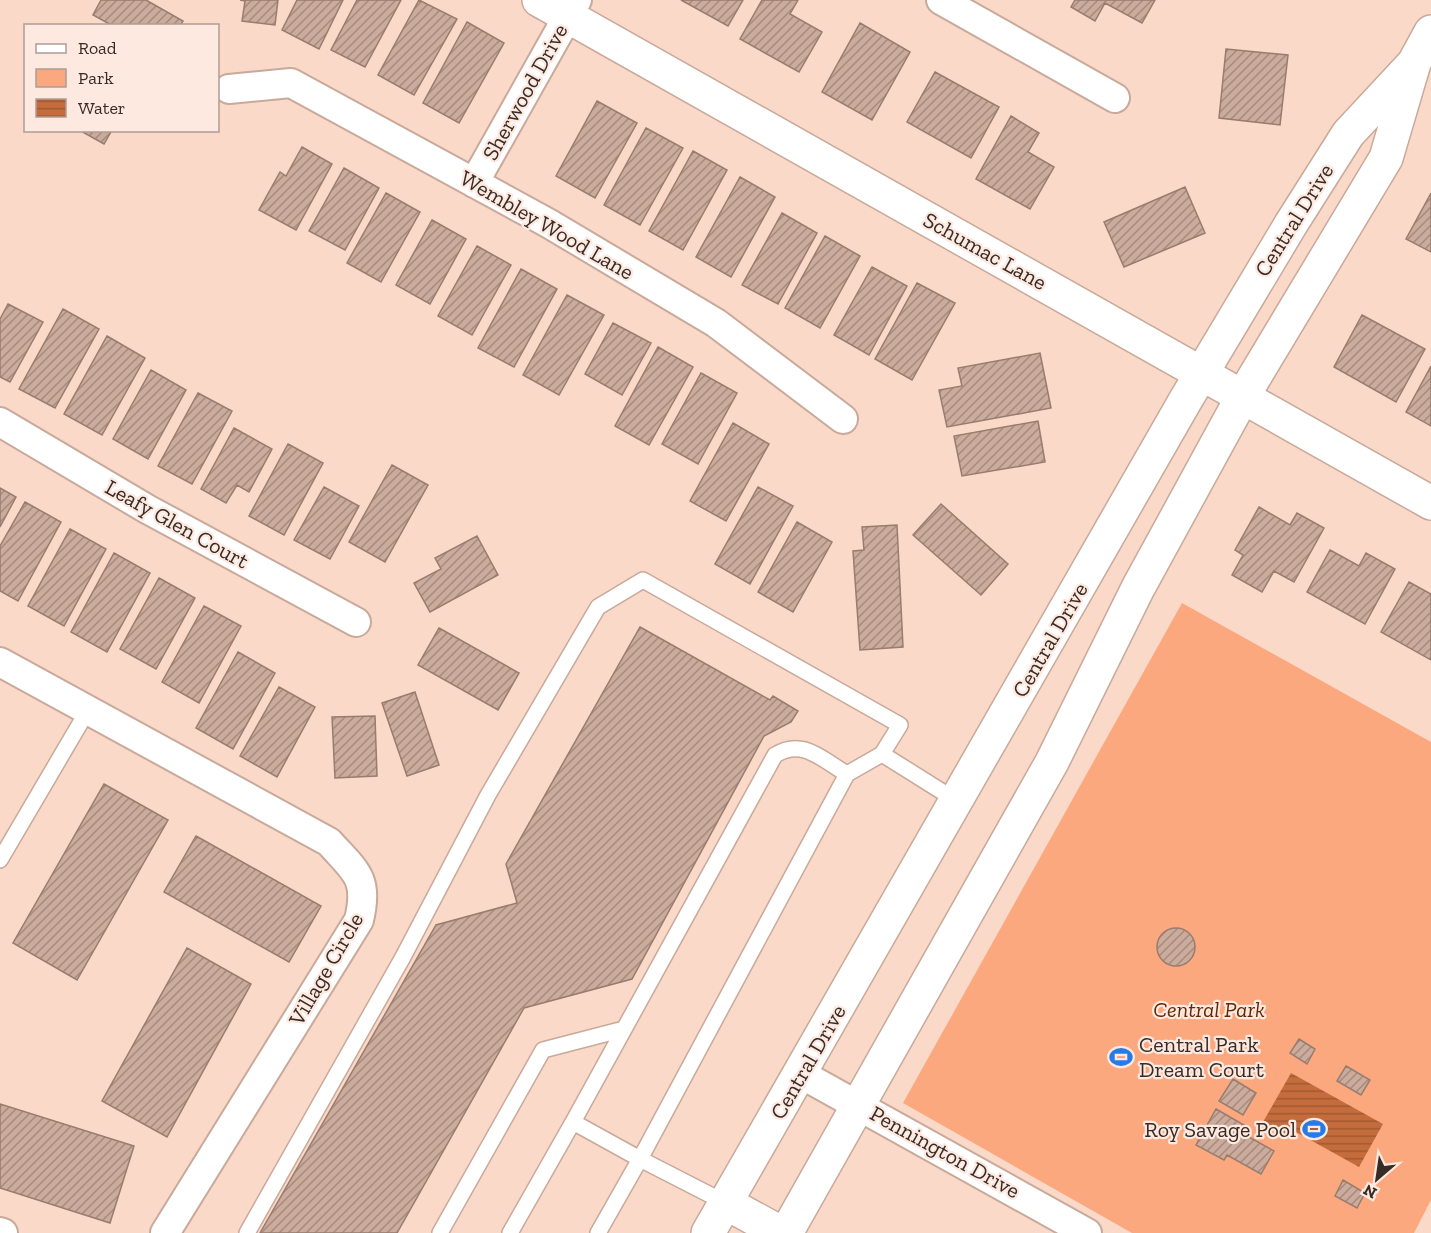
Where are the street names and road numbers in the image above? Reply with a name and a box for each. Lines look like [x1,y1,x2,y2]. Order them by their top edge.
street label: Sherwood Drive [476,19,574,165]
street label: Central Drive [1249,159,1339,281]
street label: Wembley Wood Lane [455,164,639,286]
street label: Schumac Lane [919,206,1051,296]
street label: Leafy Glen Court [101,473,254,575]
street label: Central Drive [1006,578,1094,702]
street label: Village Circle [282,908,369,1031]
street label: Central Drive [764,1000,852,1124]
street label: Pennington Drive [865,1100,1025,1204]

